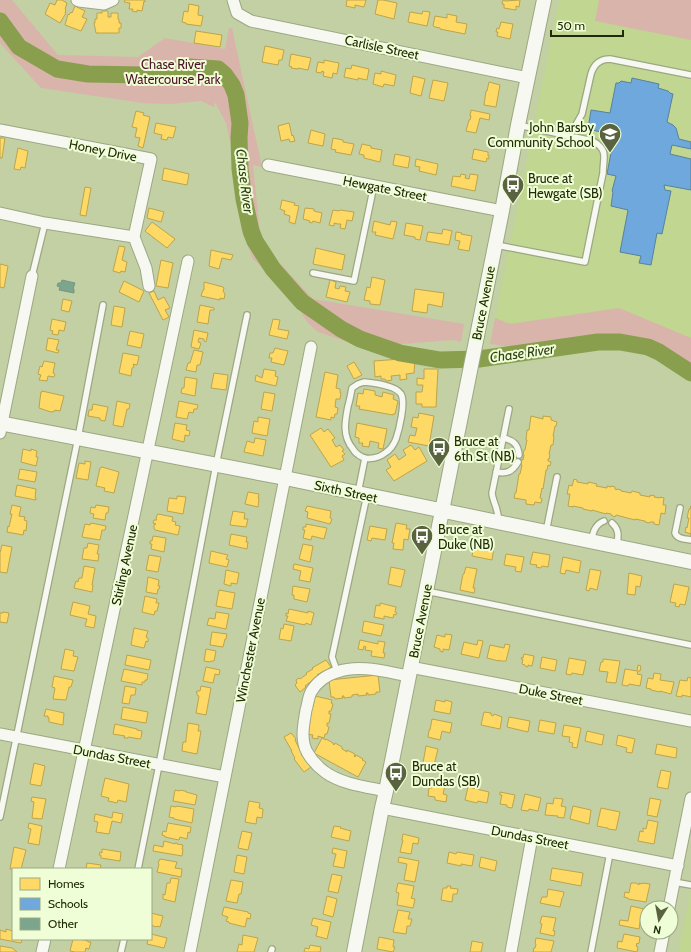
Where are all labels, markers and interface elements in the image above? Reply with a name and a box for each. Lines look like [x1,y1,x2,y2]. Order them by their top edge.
scale bar [551,12,623,38]
text: 50 m [557,18,585,33]
street label: Carlisle Street [343,31,421,63]
park label: Chase River Watercourse Park [125,56,221,87]
place label: John Barsby Community School [488,119,594,150]
school or university icon: John Barsby Community School [597,121,623,154]
street label: Honey Drive [68,136,139,164]
water label: Chase River [232,148,258,215]
place label: Bruce at Hewgate (SB) [528,170,603,201]
street label: Hewgate Street [342,172,429,204]
bus stop icon: Bruce at Hewgate (SB) [500,172,526,205]
street label: Bruce Avenue [468,264,498,341]
water label: Chase River [489,339,556,366]
place label: Bruce at 6th St (NB) [454,433,515,464]
bus stop icon: Bruce at 6th St (NB) [426,435,452,468]
street label: Sixth Street [313,477,380,506]
place label: Bruce at Duke (NB) [438,521,494,552]
street label: Stirling Avenue [108,523,140,607]
bus stop icon: Bruce at Duke (NB) [409,523,435,556]
street label: Bruce Avenue [405,582,435,659]
street label: Winchester Avenue [232,596,268,704]
street label: Duke Street [518,680,585,708]
street label: Dundas Street [72,741,153,771]
place label: Bruce at Dundas (SB) [412,758,480,789]
bus stop icon: Bruce at Dundas (SB) [383,760,409,793]
street label: Dundas Street [490,822,571,852]
legend [12,868,152,940]
text: Homes [48,876,85,891]
text: Schools [48,896,88,911]
north arrow [639,900,679,940]
text: Other [48,916,78,931]
text: N [652,922,662,937]

